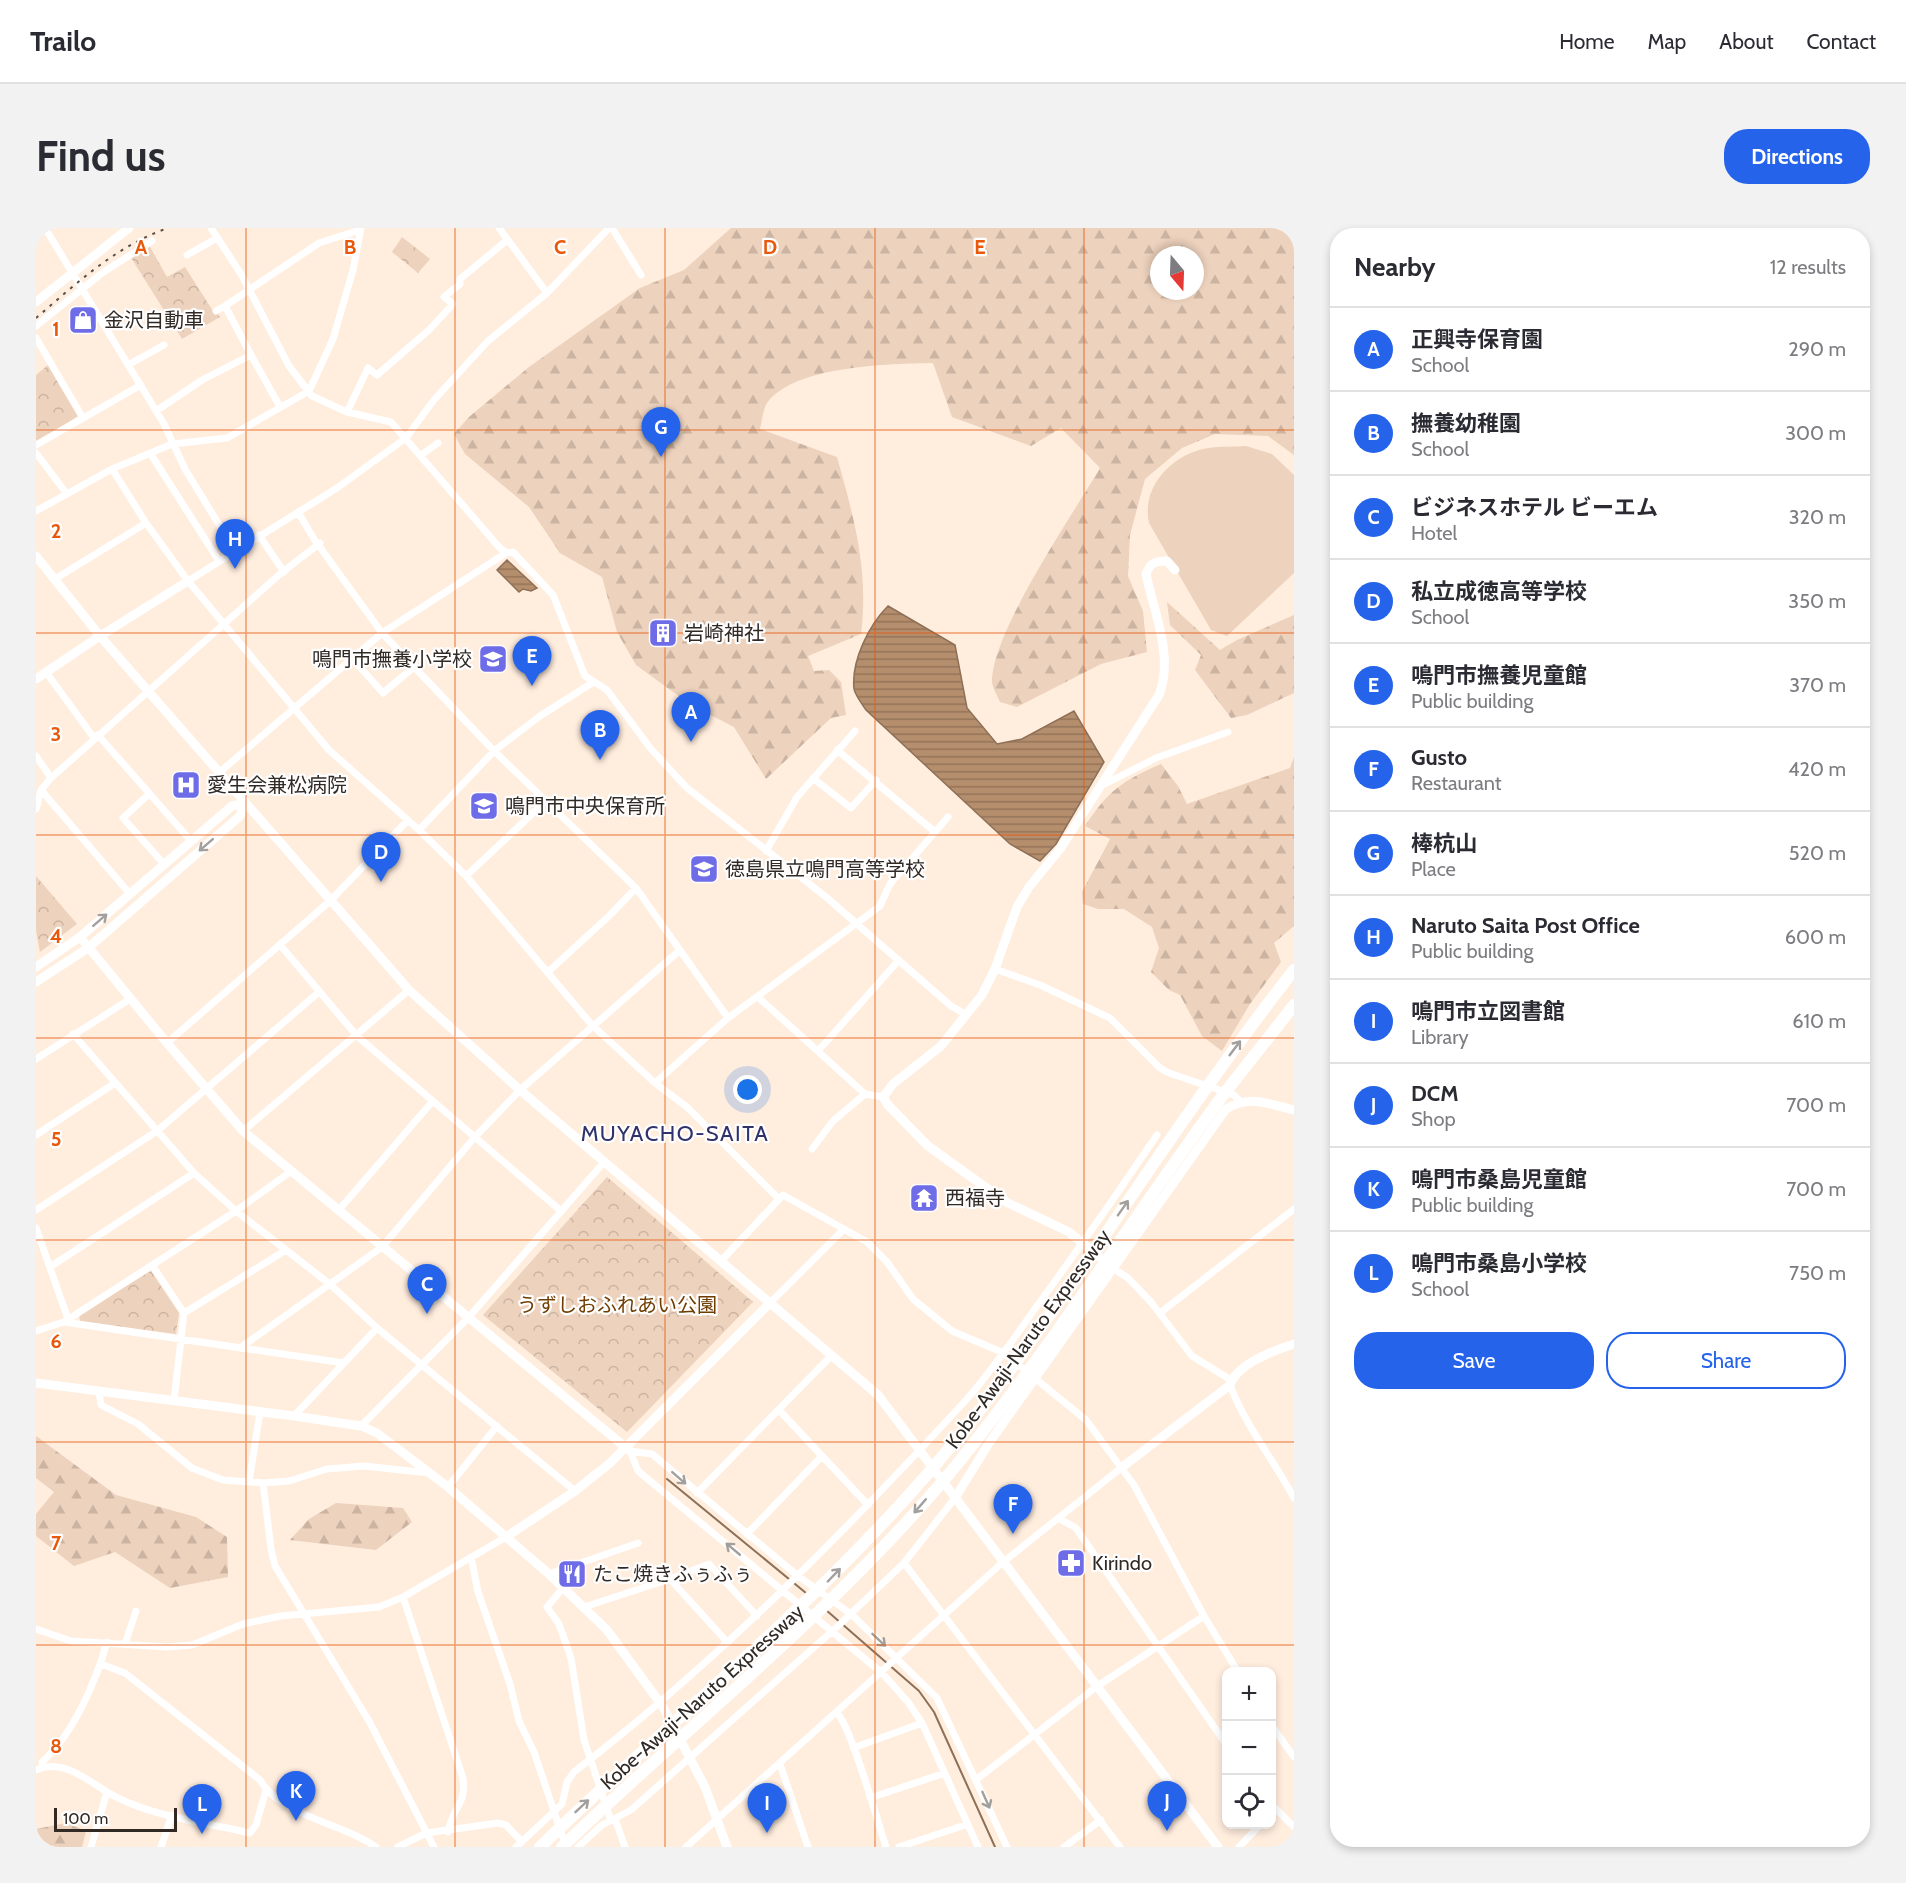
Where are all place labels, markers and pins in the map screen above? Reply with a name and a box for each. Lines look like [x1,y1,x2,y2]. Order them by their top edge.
shop icon: 金沢自動車 [67,304,99,336]
place label: 金沢自動車 [104,308,204,332]
pin: G [642,408,680,457]
pin: H [216,520,254,569]
building icon: 岩崎神社 [647,617,679,649]
place label: 岩崎神社 [684,621,764,645]
pin: E [512,636,552,686]
school or university icon: 鳴門市撫養小学校 [477,643,509,675]
place label: 鳴門市撫養小学校 [312,647,472,671]
pin: A [672,692,710,742]
pin: B [580,710,620,760]
hospital icon: 愛生会兼松病院 [170,769,202,801]
place label: 愛生会兼松病院 [207,773,347,797]
school or university icon: 鳴門市中央保育所 [468,790,500,822]
place label: 鳴門市中央保育所 [505,794,665,818]
pin: D [362,832,400,882]
school or university icon: 徳島県立鳴門高等学校 [688,853,720,885]
place label: 徳島県立鳴門高等学校 [725,857,925,881]
temple icon: 西福寺 [908,1182,940,1214]
place label: 西福寺 [945,1186,1005,1210]
pin: C [408,1264,446,1314]
pin: F [994,1484,1032,1534]
pharmacy icon: Kirindo [1055,1547,1087,1579]
place label: Kirindo [1092,1551,1152,1575]
restaurant icon: たこ焼きふぅふぅ [556,1558,588,1590]
place label: たこ焼きふぅふぅ [593,1562,753,1586]
pin: K [276,1772,316,1821]
pin: J [1148,1782,1186,1831]
pin: L [182,1784,222,1834]
pin: I [748,1784,786,1833]

